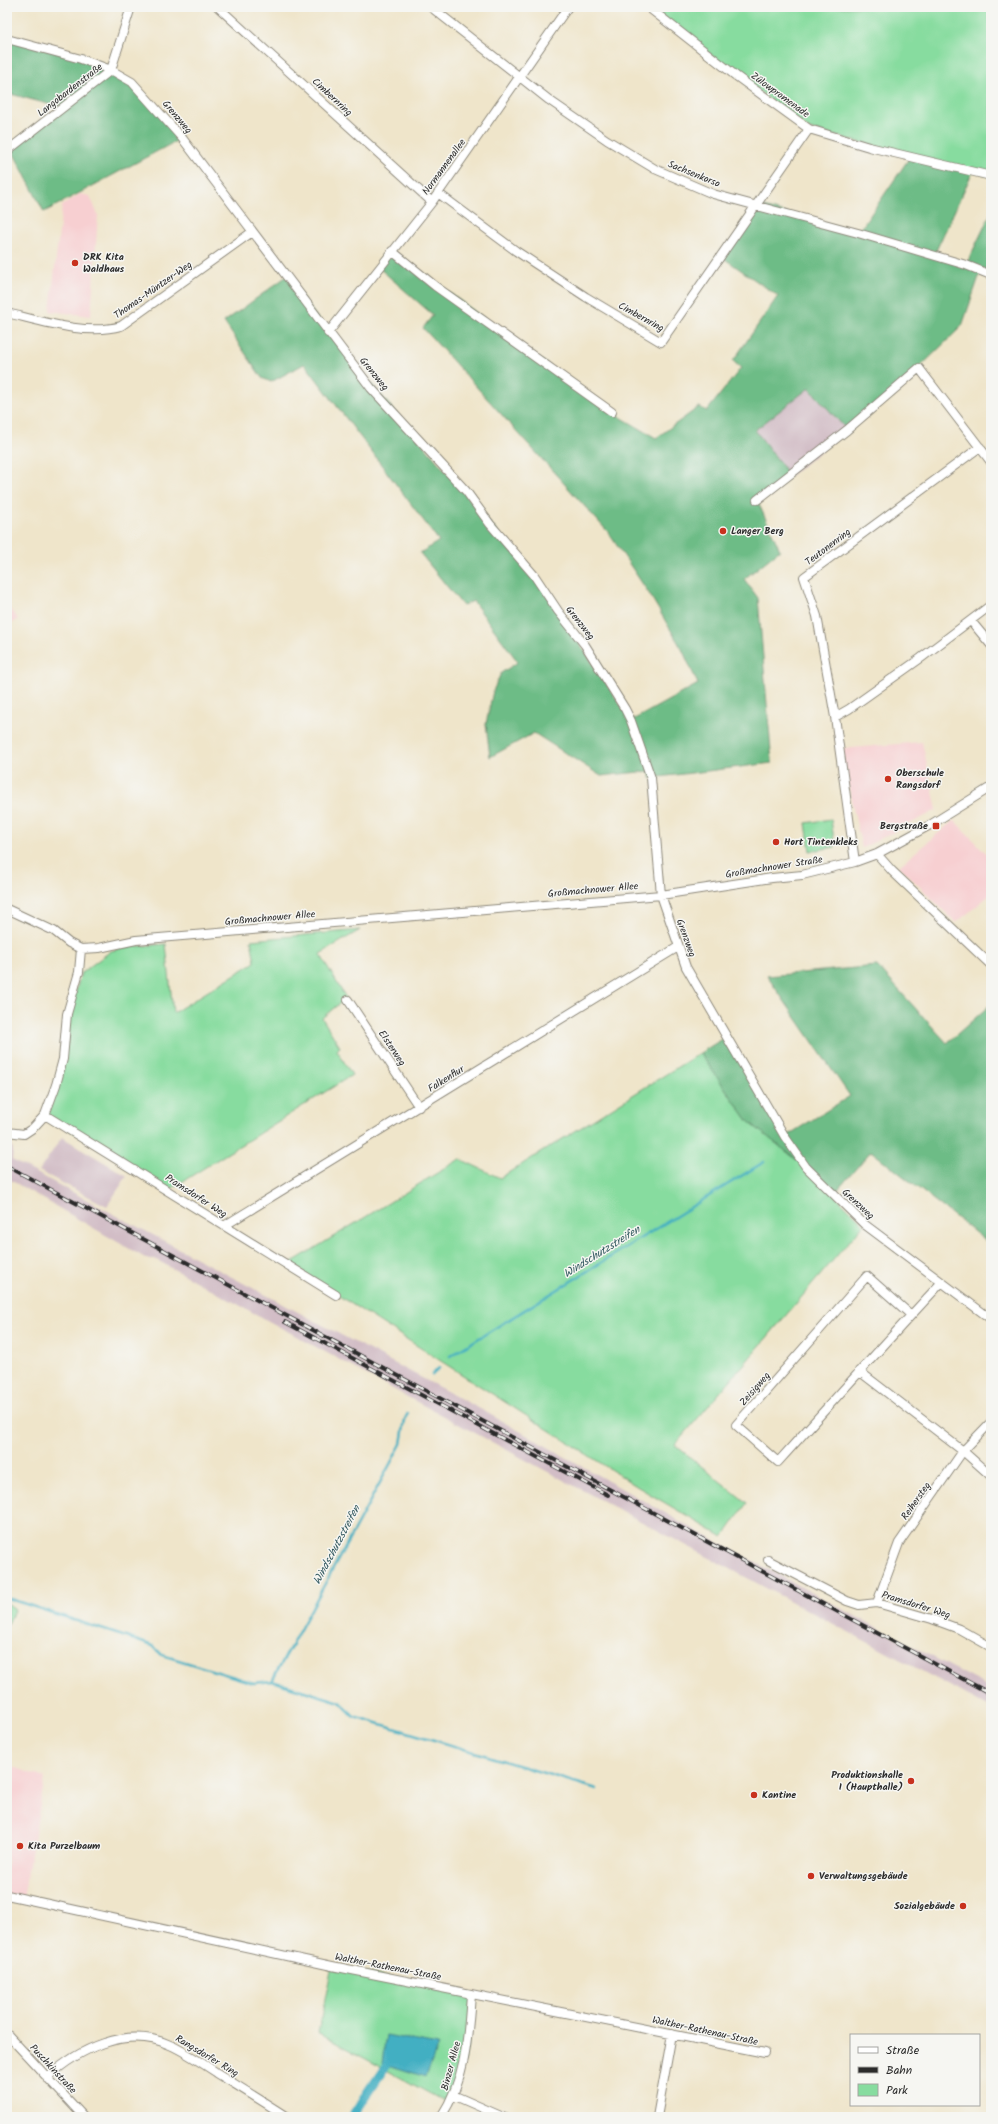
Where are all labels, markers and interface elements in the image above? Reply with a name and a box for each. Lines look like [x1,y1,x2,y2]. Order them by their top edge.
street label: Langobardenstraße [34,59,107,121]
street label: Zülowpromenade [747,68,813,122]
street label: Cimbernring [308,74,356,120]
street label: Grenzweg [158,97,196,138]
street label: Normannenallee [418,135,470,199]
street label: Sachsenkorso [665,156,723,192]
place label: DRK Kita Waldhaus [83,249,125,277]
street label: Thomas-Müntzer-Weg [111,257,196,323]
marker: DRK Kita Waldhaus [70,258,80,268]
street label: Cimbernring [615,298,667,336]
street label: Grenzweg [355,354,393,395]
place label: Langer Berg [731,523,784,539]
street label: Teutonenring [802,524,855,570]
marker: Langer Berg [718,526,728,536]
street label: Grenzweg [561,602,599,644]
place label: Oberschule Rangsdorf [896,765,944,793]
marker: Oberschule Rangsdorf [883,774,893,784]
place label: Bergstraße [880,818,928,834]
marker: Bergstraße [931,821,941,831]
place label: Hort Tintenkleks [784,834,858,850]
marker: Hort Tintenkleks [771,837,781,847]
street label: Großmachnower Straße [724,851,824,883]
street label: Großmachnower Allee [547,878,639,902]
street label: Großmachnower Allee [224,906,316,930]
street label: Grenzweg [672,917,700,960]
street label: Elsterweg [374,1027,410,1069]
street label: Falkenflur [425,1061,468,1097]
street label: Pramsdorfer Weg [162,1170,230,1222]
street label: Grenzweg [838,1185,878,1224]
water label: Windschutzstreifen [560,1221,645,1283]
street label: Zeisigweg [736,1368,774,1410]
street label: Reihersteg [897,1478,935,1523]
water label: Windschutzstreifen [309,1501,366,1588]
street label: Pramsdorfer Weg [880,1587,953,1623]
place label: Produktionshalle I (Haupthalle) [831,1767,903,1795]
marker: Produktionshalle I (Haupthalle) [906,1776,916,1786]
place label: Kantine [762,1787,796,1803]
marker: Kantine [749,1790,759,1800]
place label: Kita Purzelbaum [28,1838,100,1854]
marker: Kita Purzelbaum [15,1841,25,1851]
place label: Verwaltungsgebäude [819,1868,908,1884]
marker: Verwaltungsgebäude [806,1871,816,1881]
place label: Sozialgebäude [894,1898,955,1914]
marker: Sozialgebäude [958,1901,968,1911]
street label: Walther-Rathenau-Straße [334,1949,443,1985]
street label: Walther-Rathenau-Straße [651,2012,760,2050]
street label: Rangsdorfer Ring [172,2031,242,2081]
legend [850,2034,980,2106]
street label: Binzer Allee [437,2039,465,2092]
street label: Puschkinstraße [26,2040,81,2098]
text: Straße [886,2041,920,2060]
text: Bahn [886,2061,912,2080]
text: Park [886,2081,908,2100]

